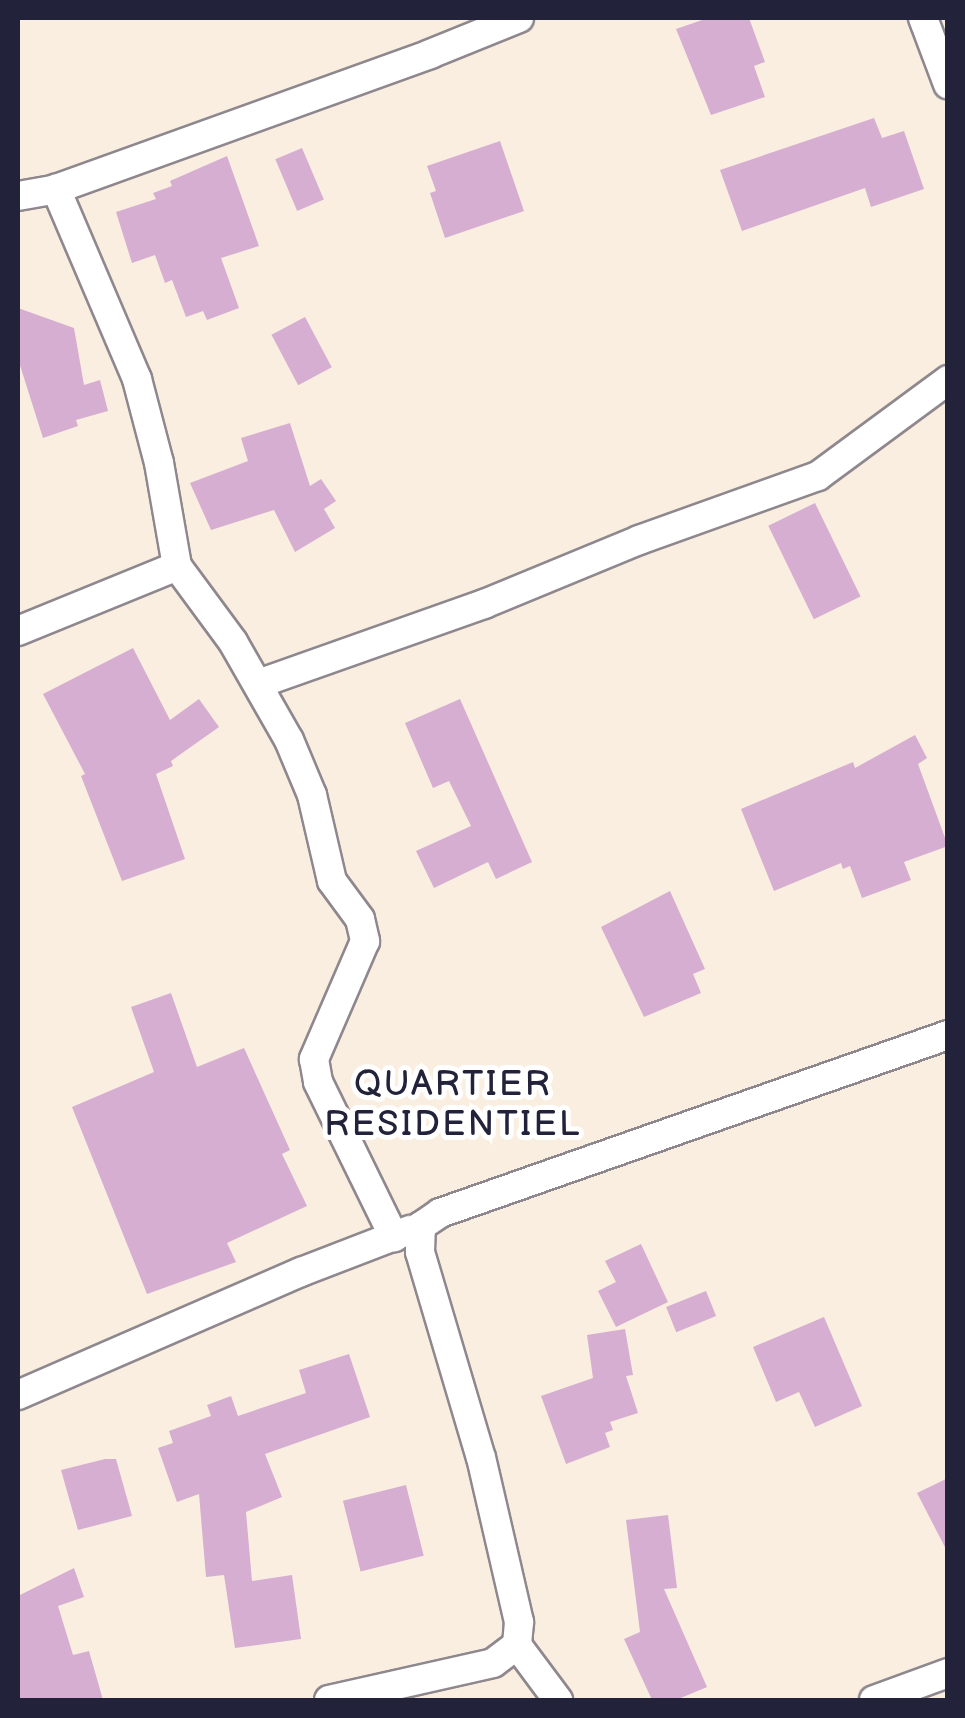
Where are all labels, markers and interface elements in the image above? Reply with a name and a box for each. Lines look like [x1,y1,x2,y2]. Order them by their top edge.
district label: QUARTIER RESIDENTIEL [324,1064,582,1146]

